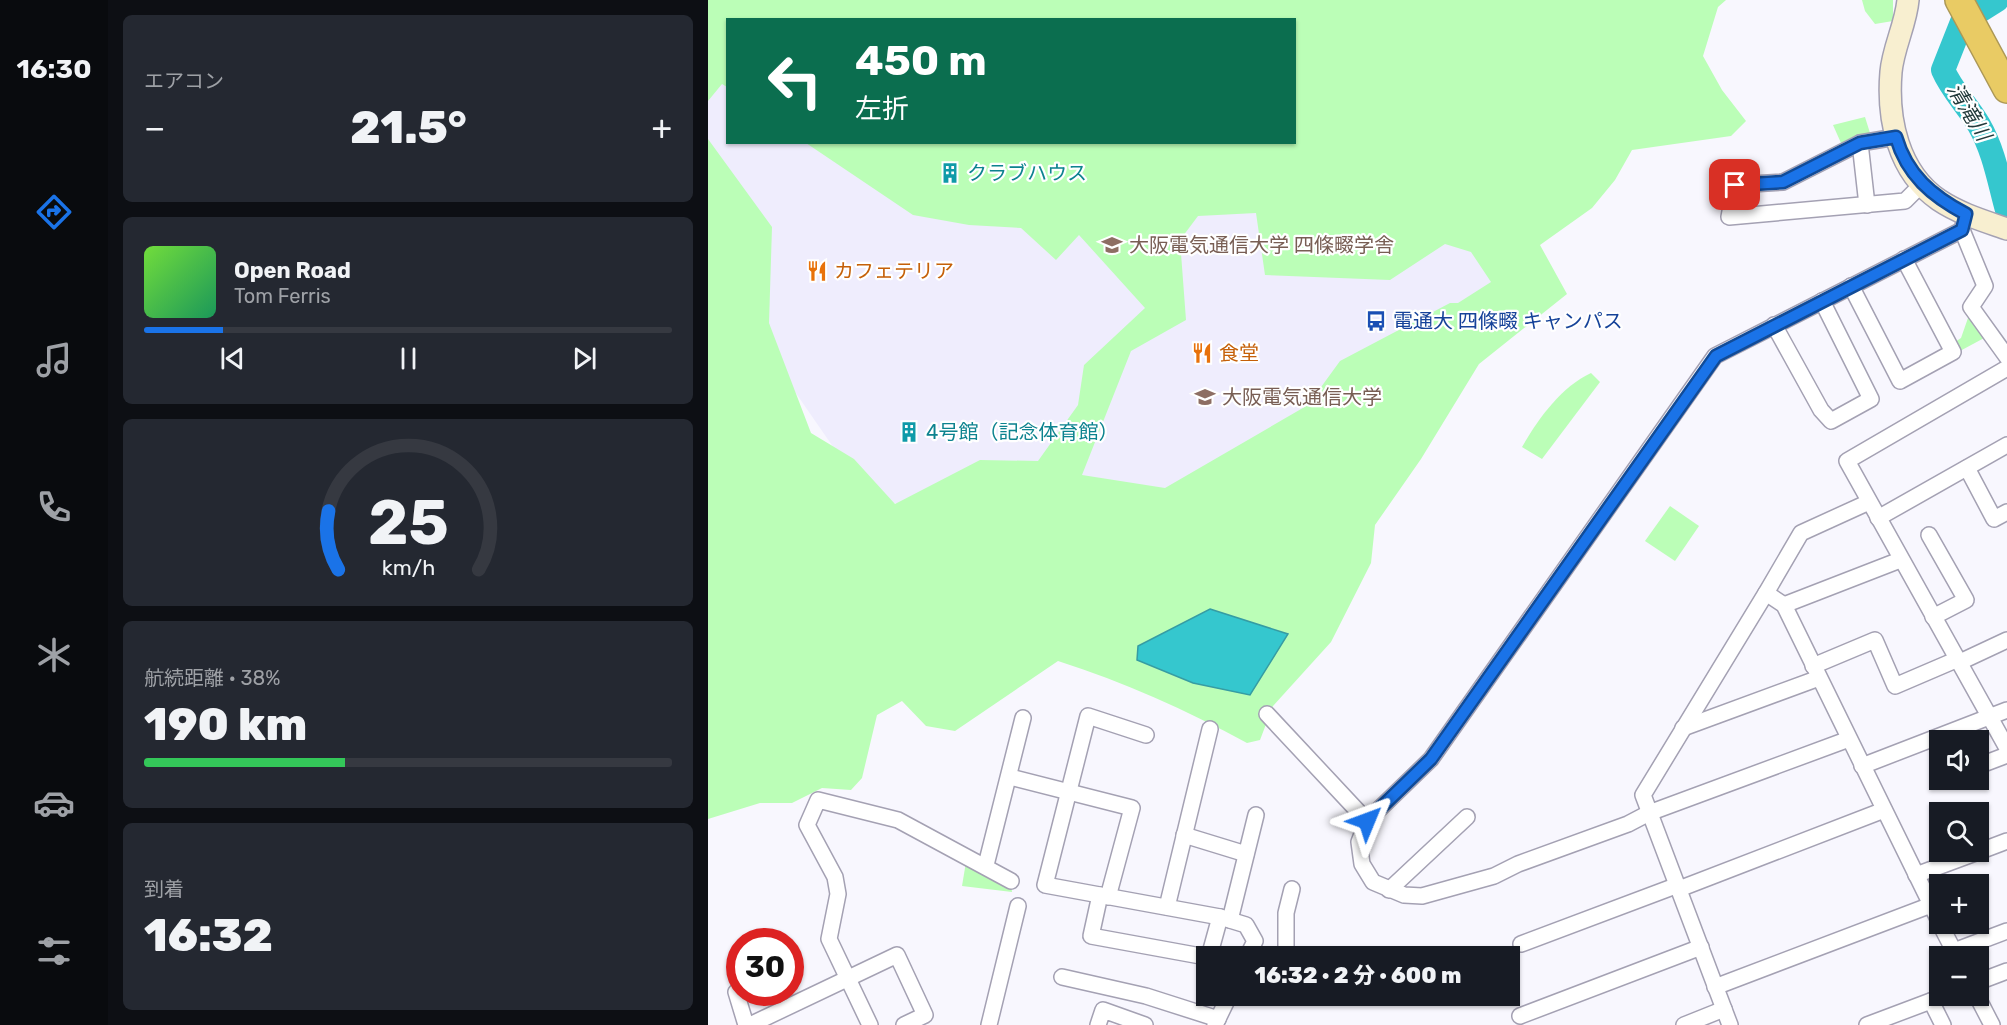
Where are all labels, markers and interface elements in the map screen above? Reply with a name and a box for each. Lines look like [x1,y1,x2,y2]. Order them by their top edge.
text: 450 m [855,36,987,86]
icon: left [756,42,834,120]
text: 16:30 [16,53,92,85]
text: エアコン [144,69,224,93]
water label: 清滝川 [1942,78,1997,147]
text: 左折 [855,93,909,125]
text: 21.5° [350,101,467,154]
text: − [144,108,165,147]
text: + [651,108,672,147]
pin [1709,159,1760,210]
building icon: クラブハウス [938,161,962,185]
place label: クラブハウス [967,161,1087,185]
icon: arrive [1718,168,1751,201]
icon: directions [33,191,75,233]
school or university icon: 大阪電気通信大学 四條畷学舎 [1100,233,1124,257]
place label: 大阪電気通信大学 四條畷学舎 [1129,233,1394,257]
text: Open Road [234,257,351,284]
restaurant icon: カフェテリア [805,259,829,283]
place label: カフェテリア [834,259,954,283]
text: Tom Ferris [234,284,331,308]
bus stop icon: 電通大 四條畷 キャンパス [1364,309,1388,333]
place label: 電通大 四條畷 キャンパス [1393,309,1623,333]
icon: music [33,339,75,381]
restaurant icon: 食堂 [1190,341,1214,365]
place label: 食堂 [1219,341,1259,365]
icon: previous [216,342,249,375]
icon: pause [392,342,425,375]
icon: next [568,342,601,375]
school or university icon: 大阪電気通信大学 [1193,385,1217,409]
place label: 大阪電気通信大学 [1222,385,1382,409]
building icon: 4号館（記念体育館） [897,420,921,444]
place label: 4号館（記念体育館） [926,420,1118,444]
icon: phone [33,486,75,528]
text: 25 [368,486,448,560]
text: km/h [381,555,435,580]
icon: climate [33,634,75,676]
text: 航続距離 · 38% [144,666,280,690]
text: 190 km [144,698,307,751]
map controls [1929,730,1989,1006]
button: sound [1929,730,1989,790]
icon: car [33,782,75,824]
position arrow [1335,789,1399,853]
button: search [1929,802,1989,862]
button: + [1929,874,1989,934]
text: 到着 [144,877,184,901]
text: 16:32 [144,909,273,962]
speed limit sign: 30 [726,928,804,1006]
icon: filters [33,930,75,972]
button: − [1929,946,1989,1006]
text: 16:32 · 2 分 · 600 m [1255,962,1461,989]

